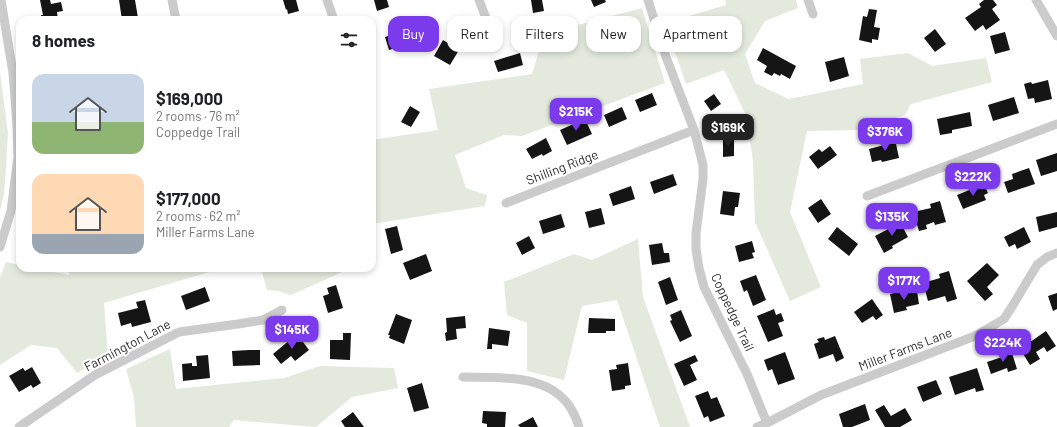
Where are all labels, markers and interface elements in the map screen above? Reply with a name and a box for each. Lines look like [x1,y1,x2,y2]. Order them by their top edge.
chip: Buy [388,16,439,52]
chip: Rent [447,16,503,52]
chip: Filters [511,16,578,52]
chip: New [586,16,641,52]
chip: Apartment [649,16,742,52]
icon: filters [338,29,360,51]
text: 8 homes [32,30,95,50]
text: $169,000 [156,88,223,108]
icon: home [64,90,112,138]
pin: $215K [548,98,604,132]
text: $215K [559,103,593,119]
text: 2 rooms · 76 m² [156,108,240,124]
pin: $169K [700,114,756,148]
pin: $376K [857,118,913,152]
text: $169K [711,119,745,135]
text: $376K [867,123,903,139]
text: Coppedge Trail [156,124,240,140]
street label: Shilling Ridge [524,146,600,188]
pin: $222K [945,163,1001,197]
text: $222K [954,168,992,184]
text: $177,000 [156,188,221,208]
icon: home [64,190,112,238]
pin: $135K [864,203,920,237]
text: 2 rooms · 62 m² [156,208,241,224]
text: $135K [875,208,909,224]
text: Miller Farms Lane [156,224,255,240]
pin: $177K [876,267,932,301]
street label: Coppedge Trail [708,271,758,353]
text: $177K [887,272,921,288]
street label: Farmington Lane [81,315,173,374]
pin: $145K [264,316,320,350]
text: $145K [274,321,310,337]
street label: Miller Farms Lane [856,324,954,374]
pin: $224K [975,329,1031,363]
text: $224K [984,334,1022,350]

